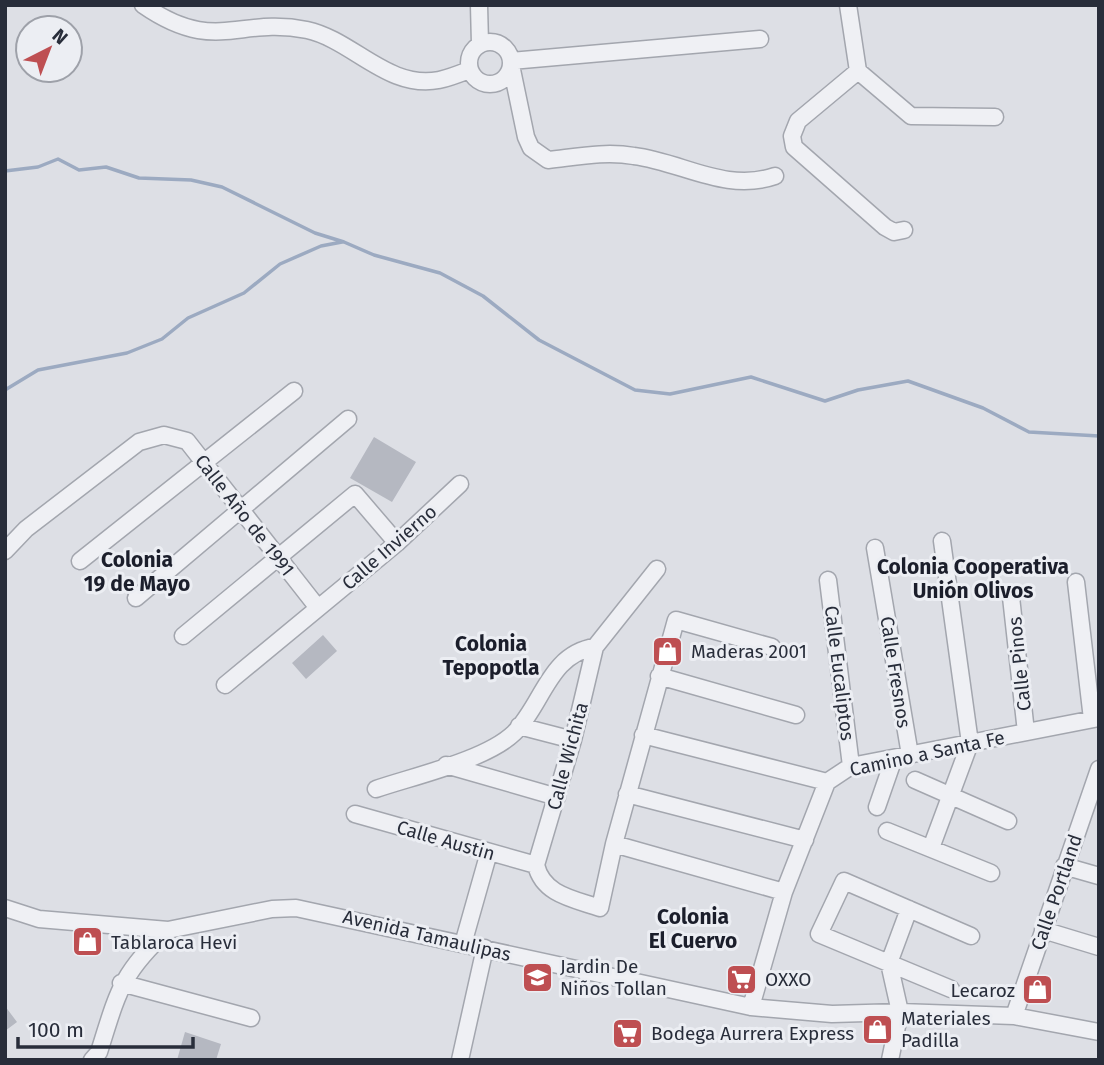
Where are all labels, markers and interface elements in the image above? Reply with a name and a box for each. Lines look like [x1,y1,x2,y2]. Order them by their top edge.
north arrow [14,14,84,84]
text: N [48,24,72,50]
street label: Calle Año de 1991 [190,450,299,581]
street label: Calle Invierno [337,500,442,595]
district label: Colonia 19 de Mayo [84,547,190,597]
district label: Colonia Cooperativa Unión Olivos [877,554,1069,604]
street label: Calle Eucaliptos [820,604,859,742]
street label: Calle Fresnos [875,615,916,730]
street label: Calle Pinos [1003,616,1036,712]
district label: Colonia Tepopotla [443,631,539,681]
shop icon: Maderas 2001 [651,634,685,668]
place label: Maderas 2001 [691,640,807,663]
street label: Calle Wichita [542,700,593,813]
street label: Camino a Santa Fe [847,726,1007,781]
street label: Calle Austin [394,815,498,865]
street label: Calle Portland [1026,831,1087,953]
district label: Colonia El Cuervo [649,904,737,954]
street label: Avenida Tamaulipas [341,905,513,966]
shop icon: Tablaroca Hevi [71,925,105,959]
place label: Tablaroca Hevi [111,931,237,954]
place label: Jardin De Niños Tollan [560,955,667,1000]
school or university icon: Jardin De Niños Tollan [520,960,554,994]
supermarket icon: OXXO [725,962,759,996]
place label: OXXO [765,968,811,991]
shop icon: Lecaroz [1021,973,1055,1007]
place label: Lecaroz [950,979,1015,1002]
scale bar [18,1006,192,1050]
place label: Materiales Padilla [901,1007,991,1052]
shop icon: Materiales Padilla [861,1012,895,1046]
supermarket icon: Bodega Aurrera Express [611,1016,645,1050]
text: 100 m [28,1017,84,1043]
place label: Bodega Aurrera Express [651,1022,854,1045]

